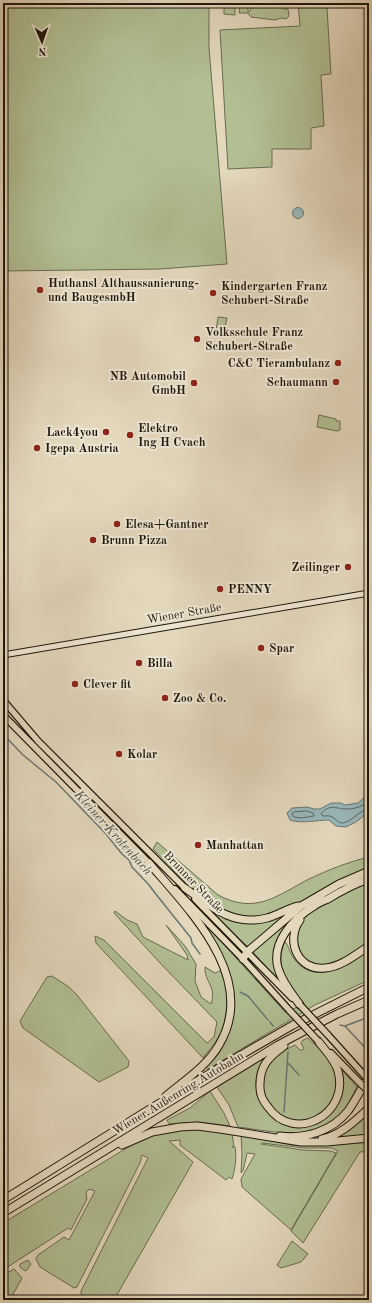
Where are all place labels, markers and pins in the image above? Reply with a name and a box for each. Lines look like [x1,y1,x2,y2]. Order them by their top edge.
place label: Huthansl Althaussanierung- und BaugesmbH [48,278,199,304]
place label: Kindergarten Franz Schubert-Straße [221,281,327,307]
marker: Huthansl Althaussanierung- und BaugesmbH [35,285,45,295]
marker: Kindergarten Franz Schubert-Straße [208,288,218,298]
place label: Volksschule Franz Schubert-Straße [205,327,303,353]
marker: Volksschule Franz Schubert-Straße [192,334,202,344]
place label: C&C Tierambulanz [228,358,330,370]
marker: C&C Tierambulanz [333,358,343,368]
place label: NB Automobil GmbH [110,371,186,397]
place label: Schaumann [266,377,328,389]
marker: Schaumann [331,377,341,387]
marker: NB Automobil GmbH [189,378,199,388]
place label: Elektro Ing H Cvach [138,423,206,449]
place label: Lack4you [46,427,98,439]
marker: Lack4you [101,427,111,437]
marker: Elektro Ing H Cvach [125,430,135,440]
marker: Igepa Austria [32,443,42,453]
place label: Igepa Austria [45,443,119,455]
marker: Elesa+Gantner [112,519,122,529]
place label: Elesa+Gantner [125,519,209,531]
marker: Brunn Pizza [88,535,98,545]
place label: Brunn Pizza [101,535,167,547]
place label: Zeilinger [292,562,340,574]
marker: Zeilinger [343,562,353,572]
marker: PENNY [215,584,225,594]
place label: PENNY [228,584,272,596]
marker: Spar [256,643,266,653]
place label: Spar [269,643,294,655]
marker: Billa [134,658,144,668]
place label: Billa [147,658,173,670]
marker: Clever fit [70,679,80,689]
place label: Clever fit [83,679,132,691]
marker: Zoo & Co. [160,693,170,703]
place label: Zoo & Co. [173,693,226,705]
marker: Kolar [114,749,124,759]
place label: Kolar [127,749,157,761]
marker: Manhattan [193,840,203,850]
place label: Manhattan [206,840,264,852]

